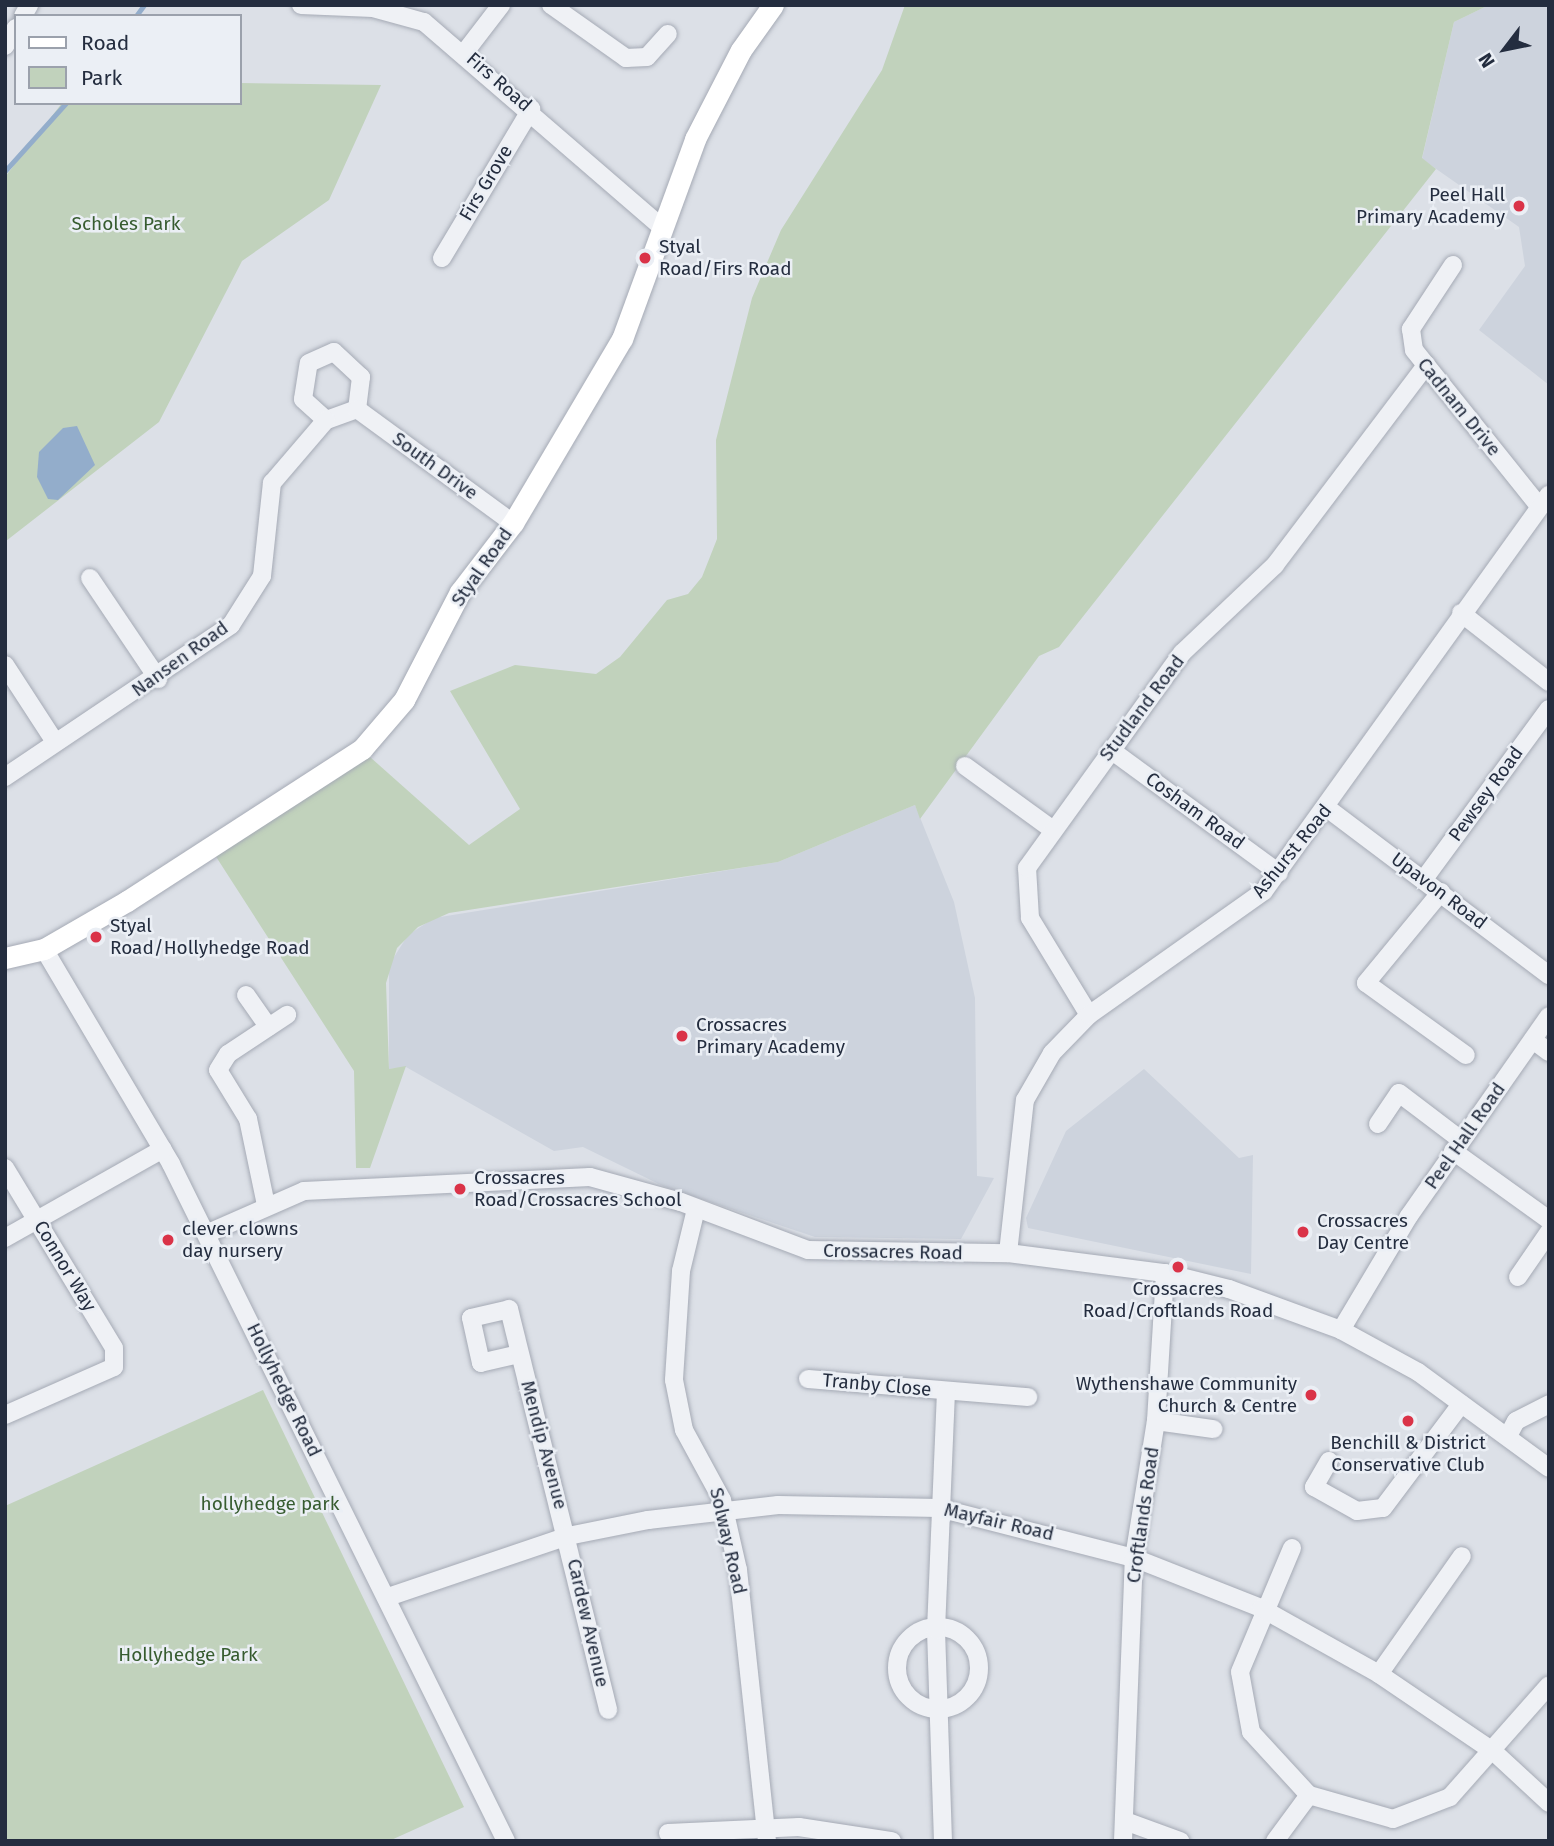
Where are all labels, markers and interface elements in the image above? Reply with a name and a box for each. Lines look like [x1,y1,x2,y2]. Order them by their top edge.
legend [14,14,242,105]
north arrow [1470,14,1540,84]
text: Road [81,30,129,56]
street label: Firs Road [462,48,536,116]
text: N [1474,49,1500,72]
text: Park [81,65,122,91]
street label: Firs Grove [454,141,518,225]
place label: Peel Hall Primary Academy [1356,184,1505,228]
marker: Peel Hall Primary Academy [1511,198,1527,214]
park label: Scholes Park [72,213,180,235]
place label: Styal Road/Firs Road [659,236,791,280]
marker: Styal Road/Firs Road [637,250,653,266]
street label: Cadnam Drive [1413,353,1505,461]
street label: South Drive [388,427,482,505]
street label: Styal Road [447,523,517,611]
street label: Nansen Road [127,616,233,702]
street label: Studland Road [1095,651,1189,765]
street label: Pewsey Road [1444,742,1528,846]
street label: Cosham Road [1141,767,1249,855]
street label: Ashurst Road [1247,800,1337,902]
street label: Upavon Road [1387,848,1491,934]
place label: Styal Road/Hollyhedge Road [110,915,310,959]
marker: Styal Road/Hollyhedge Road [88,929,104,945]
place label: Crossacres Primary Academy [696,1014,845,1058]
marker: Crossacres Primary Academy [674,1028,690,1044]
street label: Peel Hall Road [1420,1078,1510,1194]
place label: Crossacres Road/Crossacres School [474,1167,682,1211]
marker: Crossacres Road/Crossacres School [452,1181,468,1197]
place label: Crossacres Day Centre [1317,1210,1409,1254]
street label: Connor Way [29,1217,101,1315]
place label: clever clowns day nursery [182,1218,298,1262]
marker: Crossacres Day Centre [1295,1224,1311,1240]
marker: clever clowns day nursery [160,1232,176,1248]
street label: Crossacres Road [823,1239,963,1265]
marker: Crossacres Road/Croftlands Road [1170,1259,1186,1275]
place label: Crossacres Road/Croftlands Road [1083,1278,1273,1322]
street label: Hollyhedge Road [242,1319,326,1461]
street label: Tranby Close [822,1369,932,1401]
place label: Wythenshawe Community Church & Centre [1076,1373,1297,1417]
street label: Mendip Avenue [516,1378,572,1512]
marker: Wythenshawe Community Church & Centre [1303,1387,1319,1403]
marker: Benchill & District Conservative Club [1400,1413,1416,1429]
place label: Benchill & District Conservative Club [1330,1432,1486,1476]
street label: Croftlands Road [1122,1445,1164,1585]
street label: Solway Road [705,1485,751,1597]
park label: hollyhedge park [201,1493,339,1515]
street label: Mayfair Road [942,1498,1056,1546]
street label: Cardew Avenue [562,1557,614,1689]
park label: Hollyhedge Park [118,1644,258,1666]

